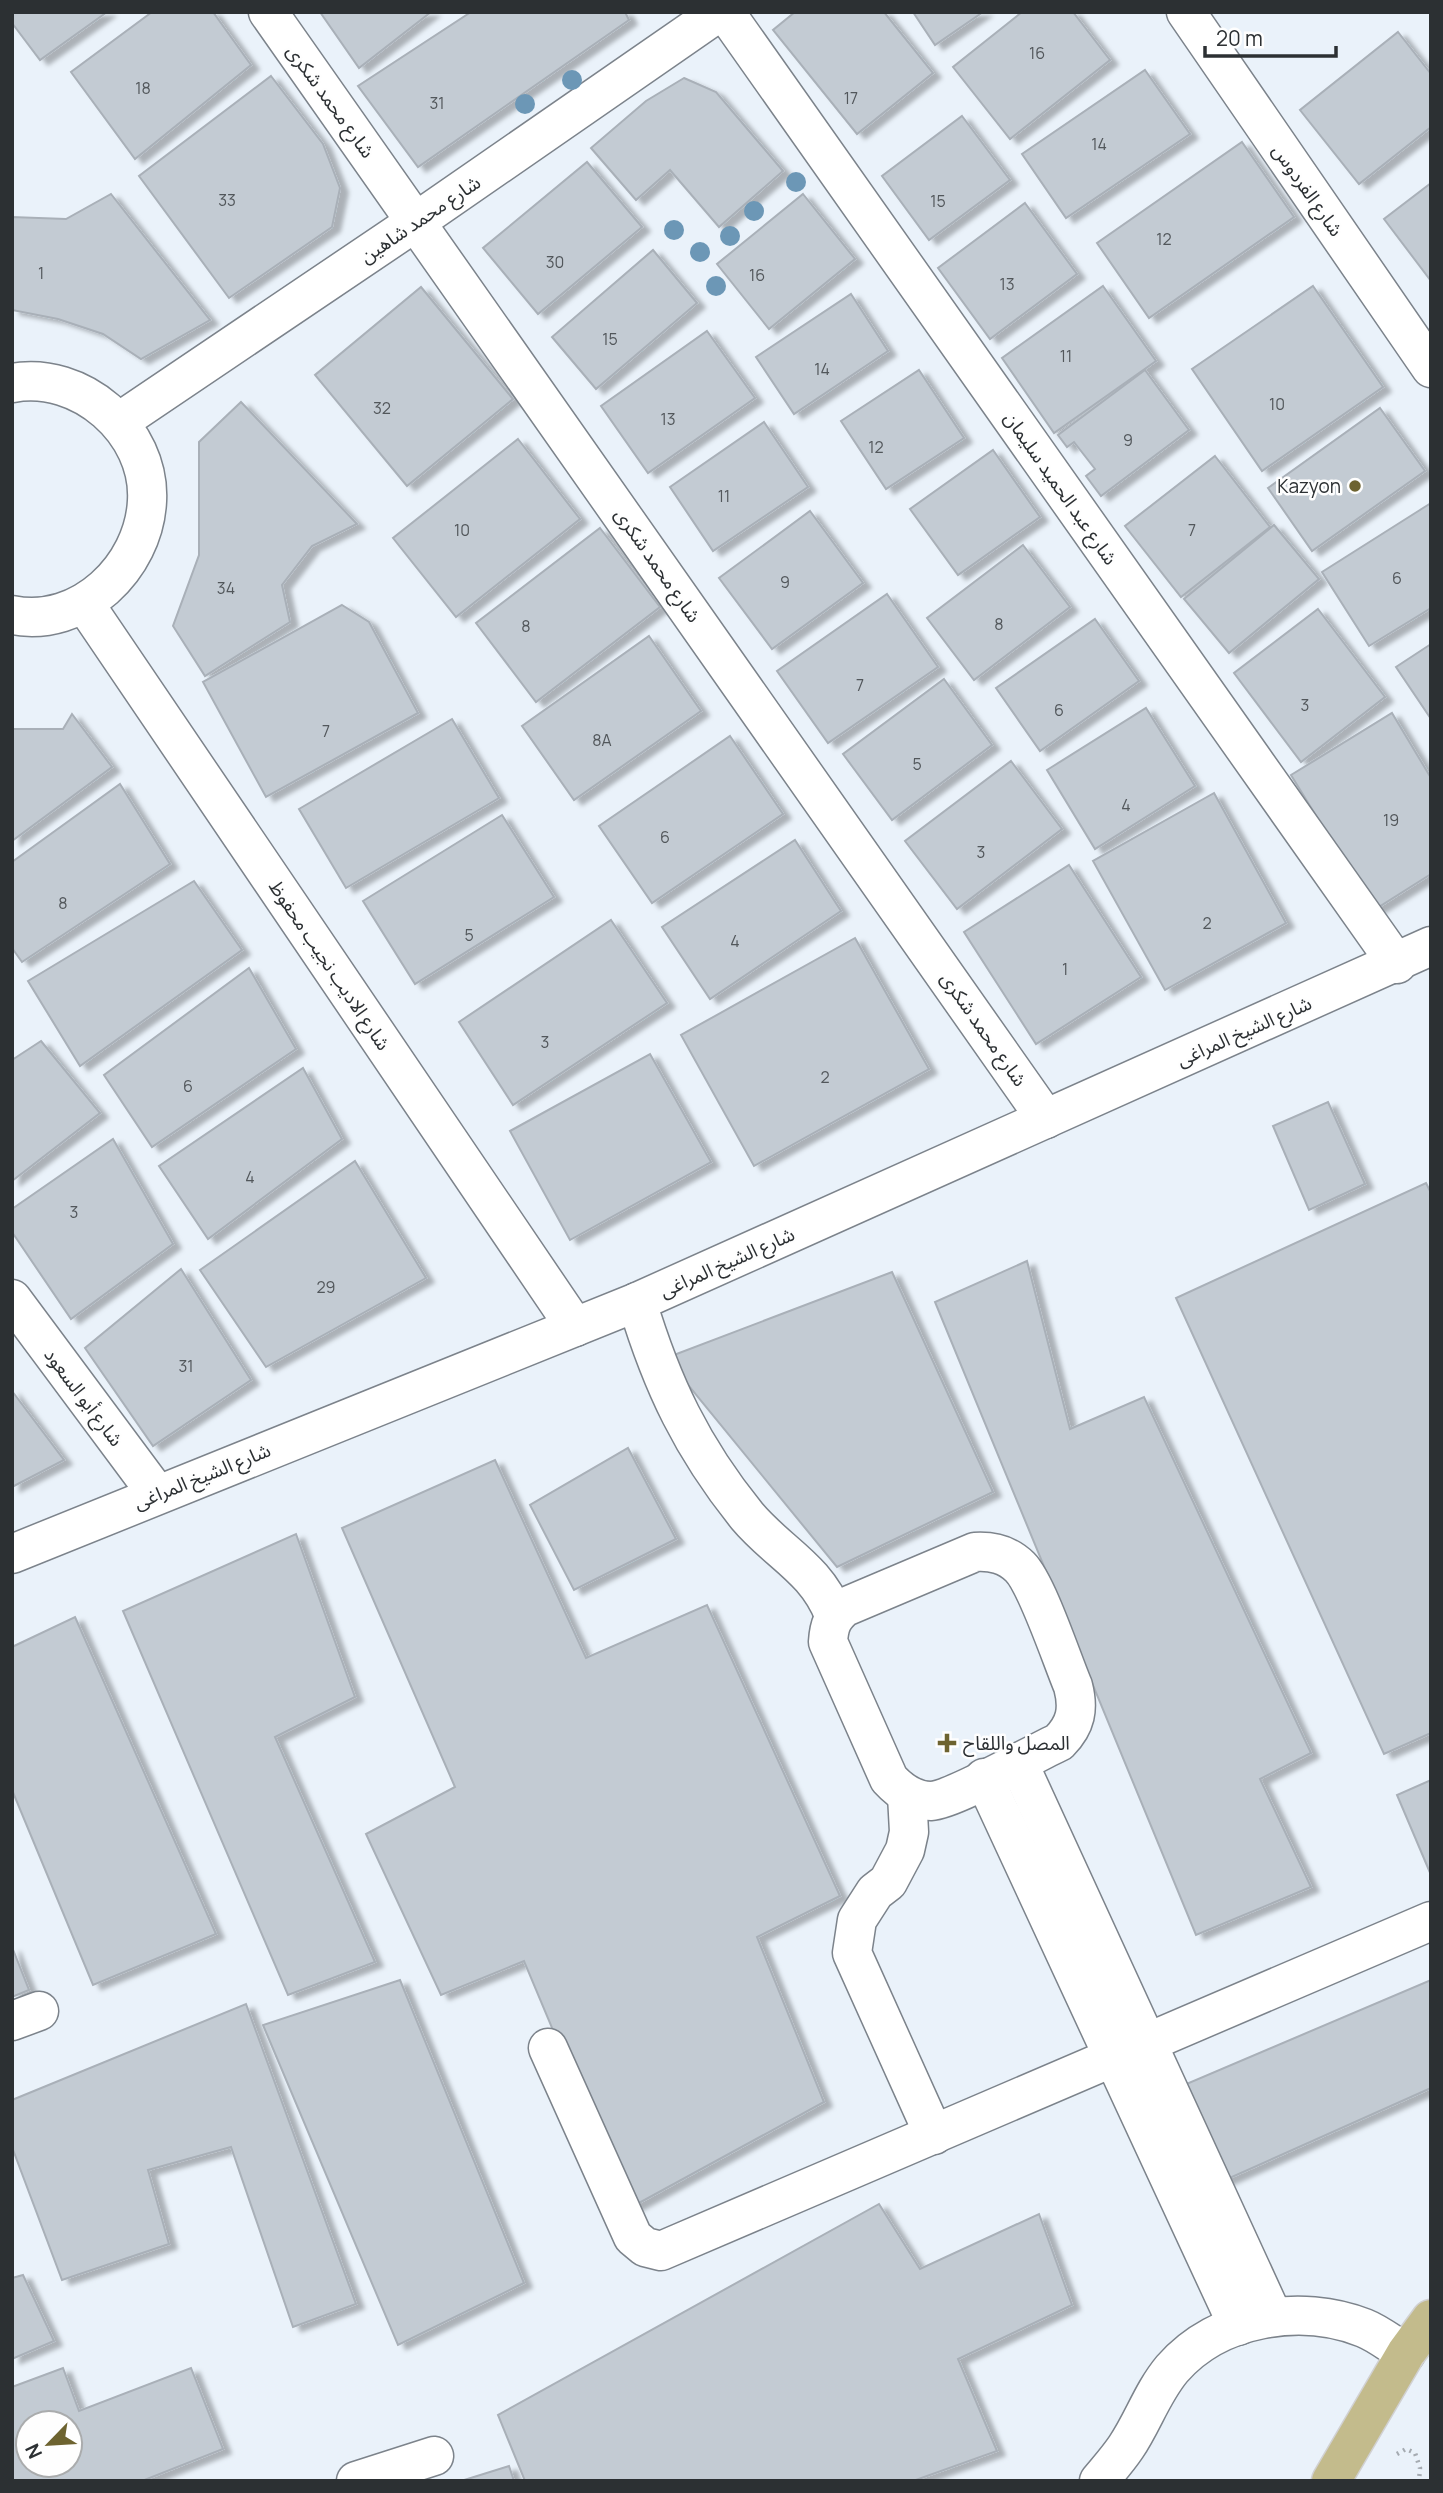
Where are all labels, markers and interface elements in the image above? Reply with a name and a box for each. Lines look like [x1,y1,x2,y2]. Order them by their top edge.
scale bar [1205,14,1336,58]
text: 20 m [1216,24,1263,52]
street label: شارع محمد شكرى [280,39,381,164]
house number: 16 [1029,42,1045,64]
house number: 18 [135,77,151,99]
house number: 17 [844,87,858,109]
house number: 31 [429,92,445,114]
house number: 14 [1091,133,1107,155]
street label: شارع الفردوس [1266,139,1349,242]
street label: شارع محمد شاهين [355,169,486,270]
house number: 33 [218,189,236,211]
house number: 15 [930,190,946,212]
house number: 12 [1156,228,1172,250]
house number: 30 [546,251,564,273]
house number: 1 [38,262,44,284]
house number: 16 [749,264,765,286]
house number: 13 [999,273,1015,295]
house number: 15 [602,328,618,350]
house number: 11 [1060,345,1072,367]
house number: 14 [814,358,830,380]
house number: 10 [1269,393,1285,415]
house number: 32 [373,397,391,419]
street label: شارع عبد الحميد سليمان [997,406,1124,570]
house number: 13 [660,408,676,430]
house number: 9 [1123,429,1133,451]
house number: 12 [868,436,884,458]
place label: Kazyon [1277,473,1341,499]
marker: Kazyon [1347,478,1363,494]
house number: 11 [718,485,730,507]
street label: شارع محمد شكرى [608,503,707,628]
house number: 10 [454,519,470,541]
house number: 7 [1188,519,1196,541]
house number: 6 [1392,567,1402,589]
house number: 9 [780,571,790,593]
house number: 34 [217,577,235,599]
house number: 8 [994,613,1004,635]
house number: 8 [521,615,531,637]
house number: 7 [856,674,864,696]
house number: 3 [1301,694,1309,716]
house number: 6 [1054,699,1064,721]
house number: 7 [322,720,330,742]
house number: 8A [592,729,612,751]
house number: 5 [912,753,922,775]
house number: 4 [1121,794,1131,816]
house number: 19 [1383,809,1399,831]
house number: 6 [660,826,670,848]
house number: 3 [977,841,985,863]
street label: شارع الاديب نجيب محفوظ [262,875,397,1056]
house number: 8 [58,892,68,914]
house number: 2 [1202,912,1212,934]
house number: 5 [464,924,474,946]
house number: 4 [730,930,740,952]
house number: 1 [1062,958,1068,980]
street label: شارع محمد شكرى [934,967,1033,1092]
street label: شارع الشيخ المراغى [1172,990,1316,1074]
house number: 3 [541,1031,549,1053]
house number: 2 [820,1066,830,1088]
house number: 6 [183,1075,193,1097]
house number: 4 [245,1166,255,1188]
house number: 3 [70,1201,78,1223]
street label: شارع الشيخ المراغى [655,1221,799,1305]
house number: 29 [316,1276,336,1298]
street label: شارع أبو السعود [38,1343,130,1452]
house number: 31 [178,1355,194,1377]
street label: شارع الشيخ المراغى [130,1437,275,1517]
place label: المصل واللقاح [963,1730,1070,1757]
marker: المصل واللقاح [937,1733,957,1753]
north arrow [14,2409,84,2479]
text: N [19,2440,48,2463]

